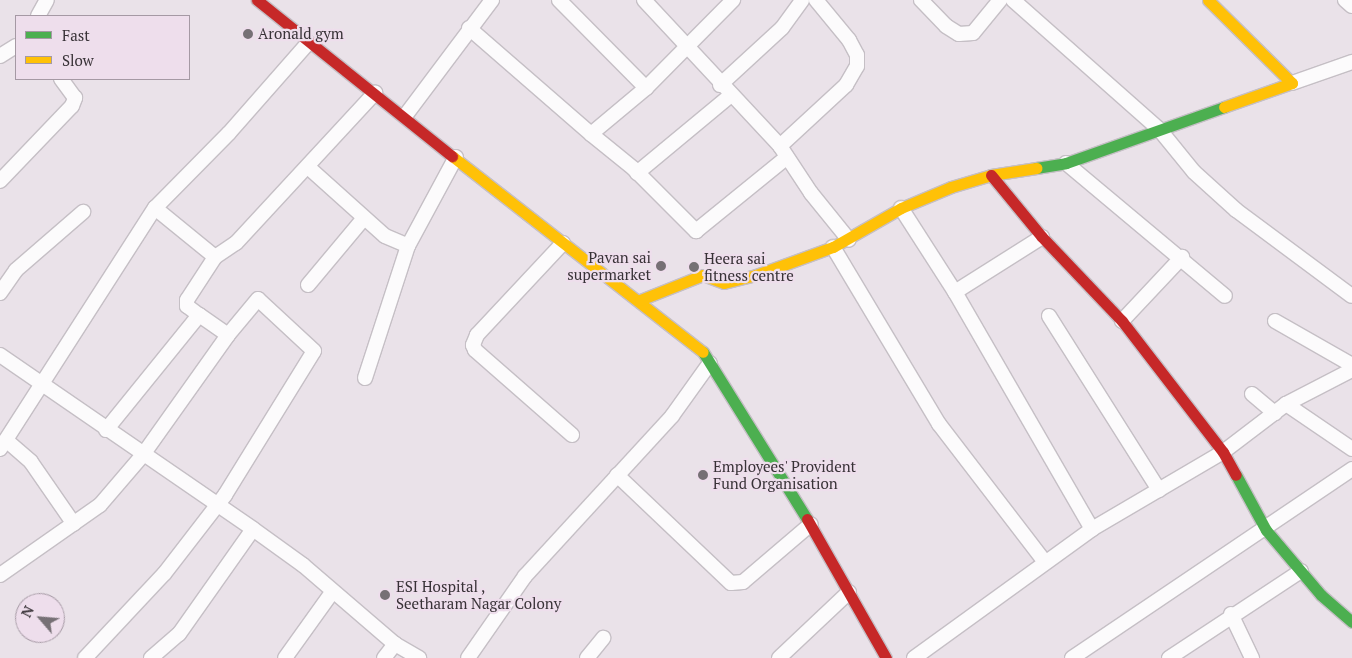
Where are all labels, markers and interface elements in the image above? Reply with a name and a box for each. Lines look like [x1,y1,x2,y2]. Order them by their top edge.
legend [15,15,190,80]
text: Fast [62,25,90,45]
place label: Aronald gym [258,25,344,43]
marker: Aronald gym [242,28,254,40]
text: Slow [62,50,94,70]
place label: Pavan sai supermarket [567,248,651,283]
place label: Heera sai fitness centre [704,249,794,284]
marker: Pavan sai supermarket [655,260,667,272]
marker: Heera sai fitness centre [688,261,700,273]
place label: Employees' Provident Fund Organisation [713,457,857,492]
marker: Employees' Provident Fund Organisation [697,469,709,481]
place label: ESI Hospital , Seetharam Nagar Colony [396,577,561,612]
marker: ESI Hospital , Seetharam Nagar Colony [378,588,392,602]
north arrow [15,593,65,643]
text: N [16,602,38,620]

